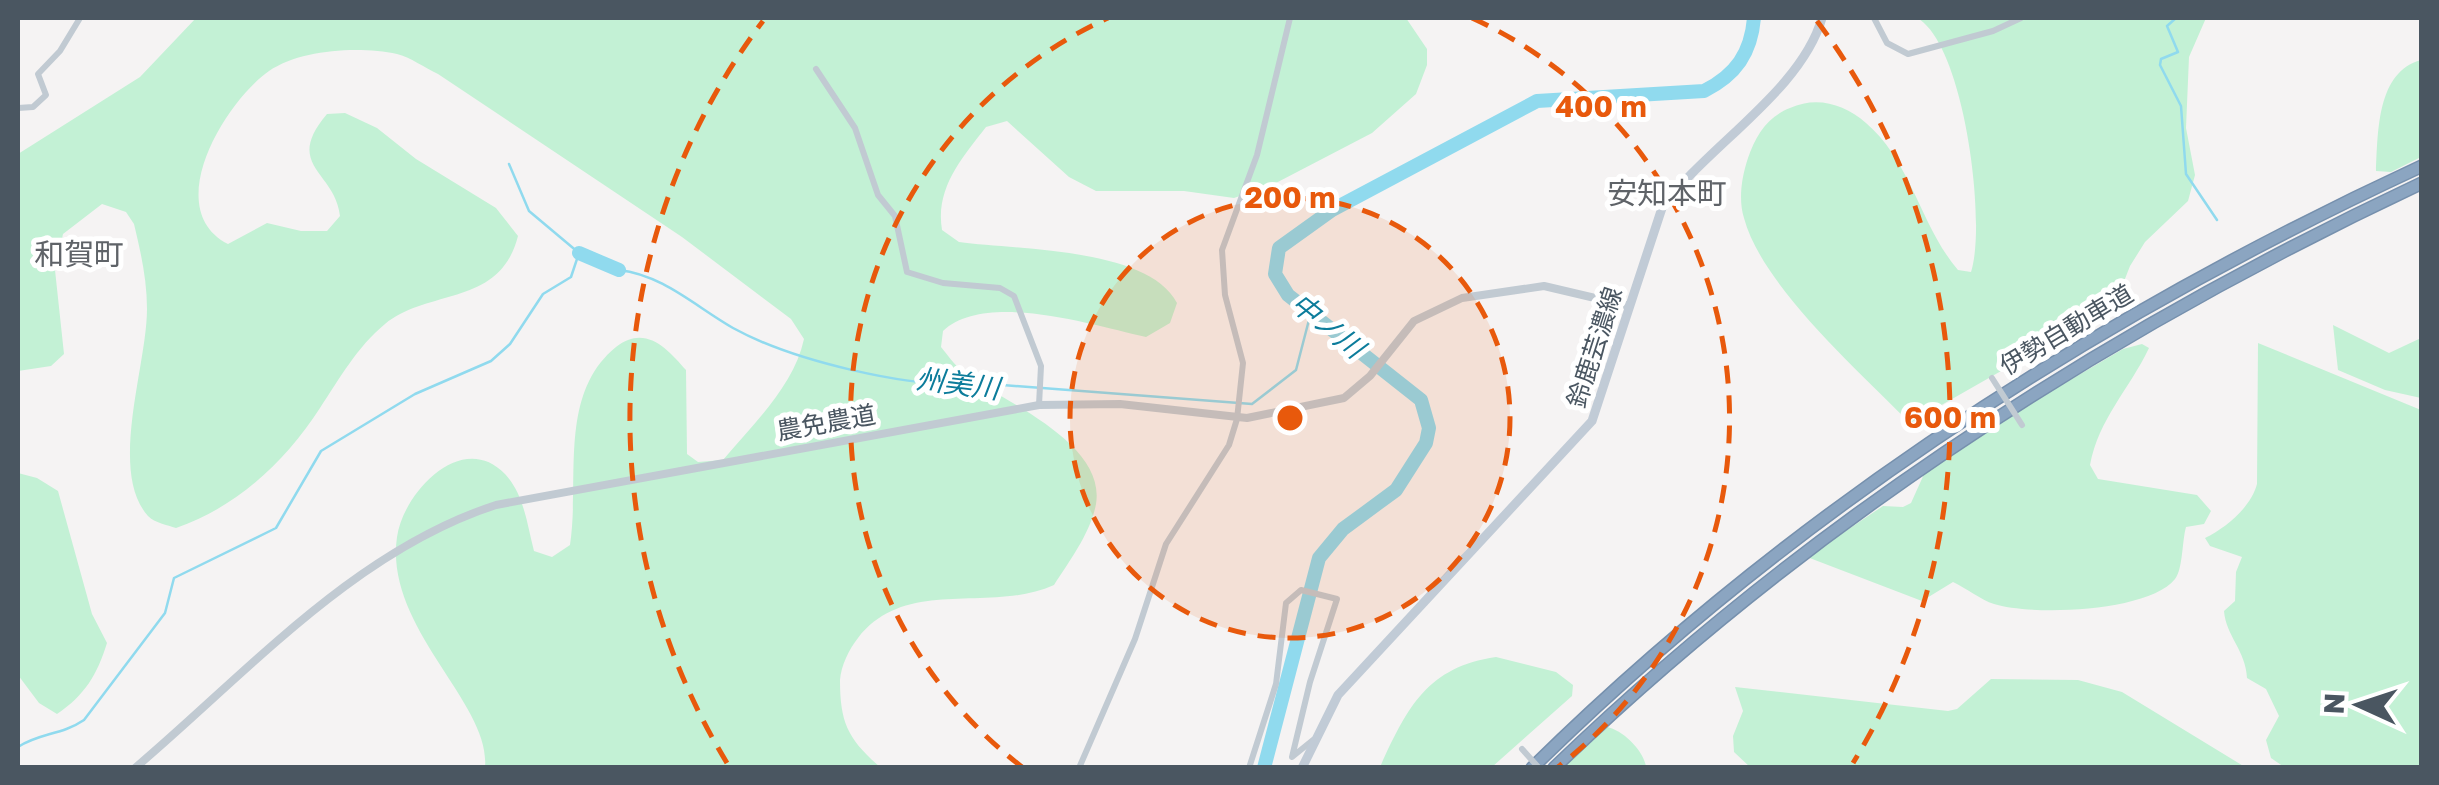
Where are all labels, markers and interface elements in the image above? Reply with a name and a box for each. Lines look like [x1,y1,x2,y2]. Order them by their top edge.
text: 400 m [1555,88,1647,124]
district label: 安知本町 [1607,175,1727,211]
text: 200 m [1244,179,1336,215]
district label: 和賀町 [34,236,124,272]
street label: 伊勢自動車道 [1994,277,2138,381]
street label: 鈴鹿芸濃線 [1560,283,1628,411]
water label: 中ノ川 [1285,286,1373,366]
water label: 州美川 [914,362,1005,405]
street label: 農免農道 [774,398,878,446]
text: 600 m [1904,399,1996,435]
centre of rings [1272,400,1308,436]
north arrow [2309,655,2409,755]
text: N [2317,692,2351,715]

